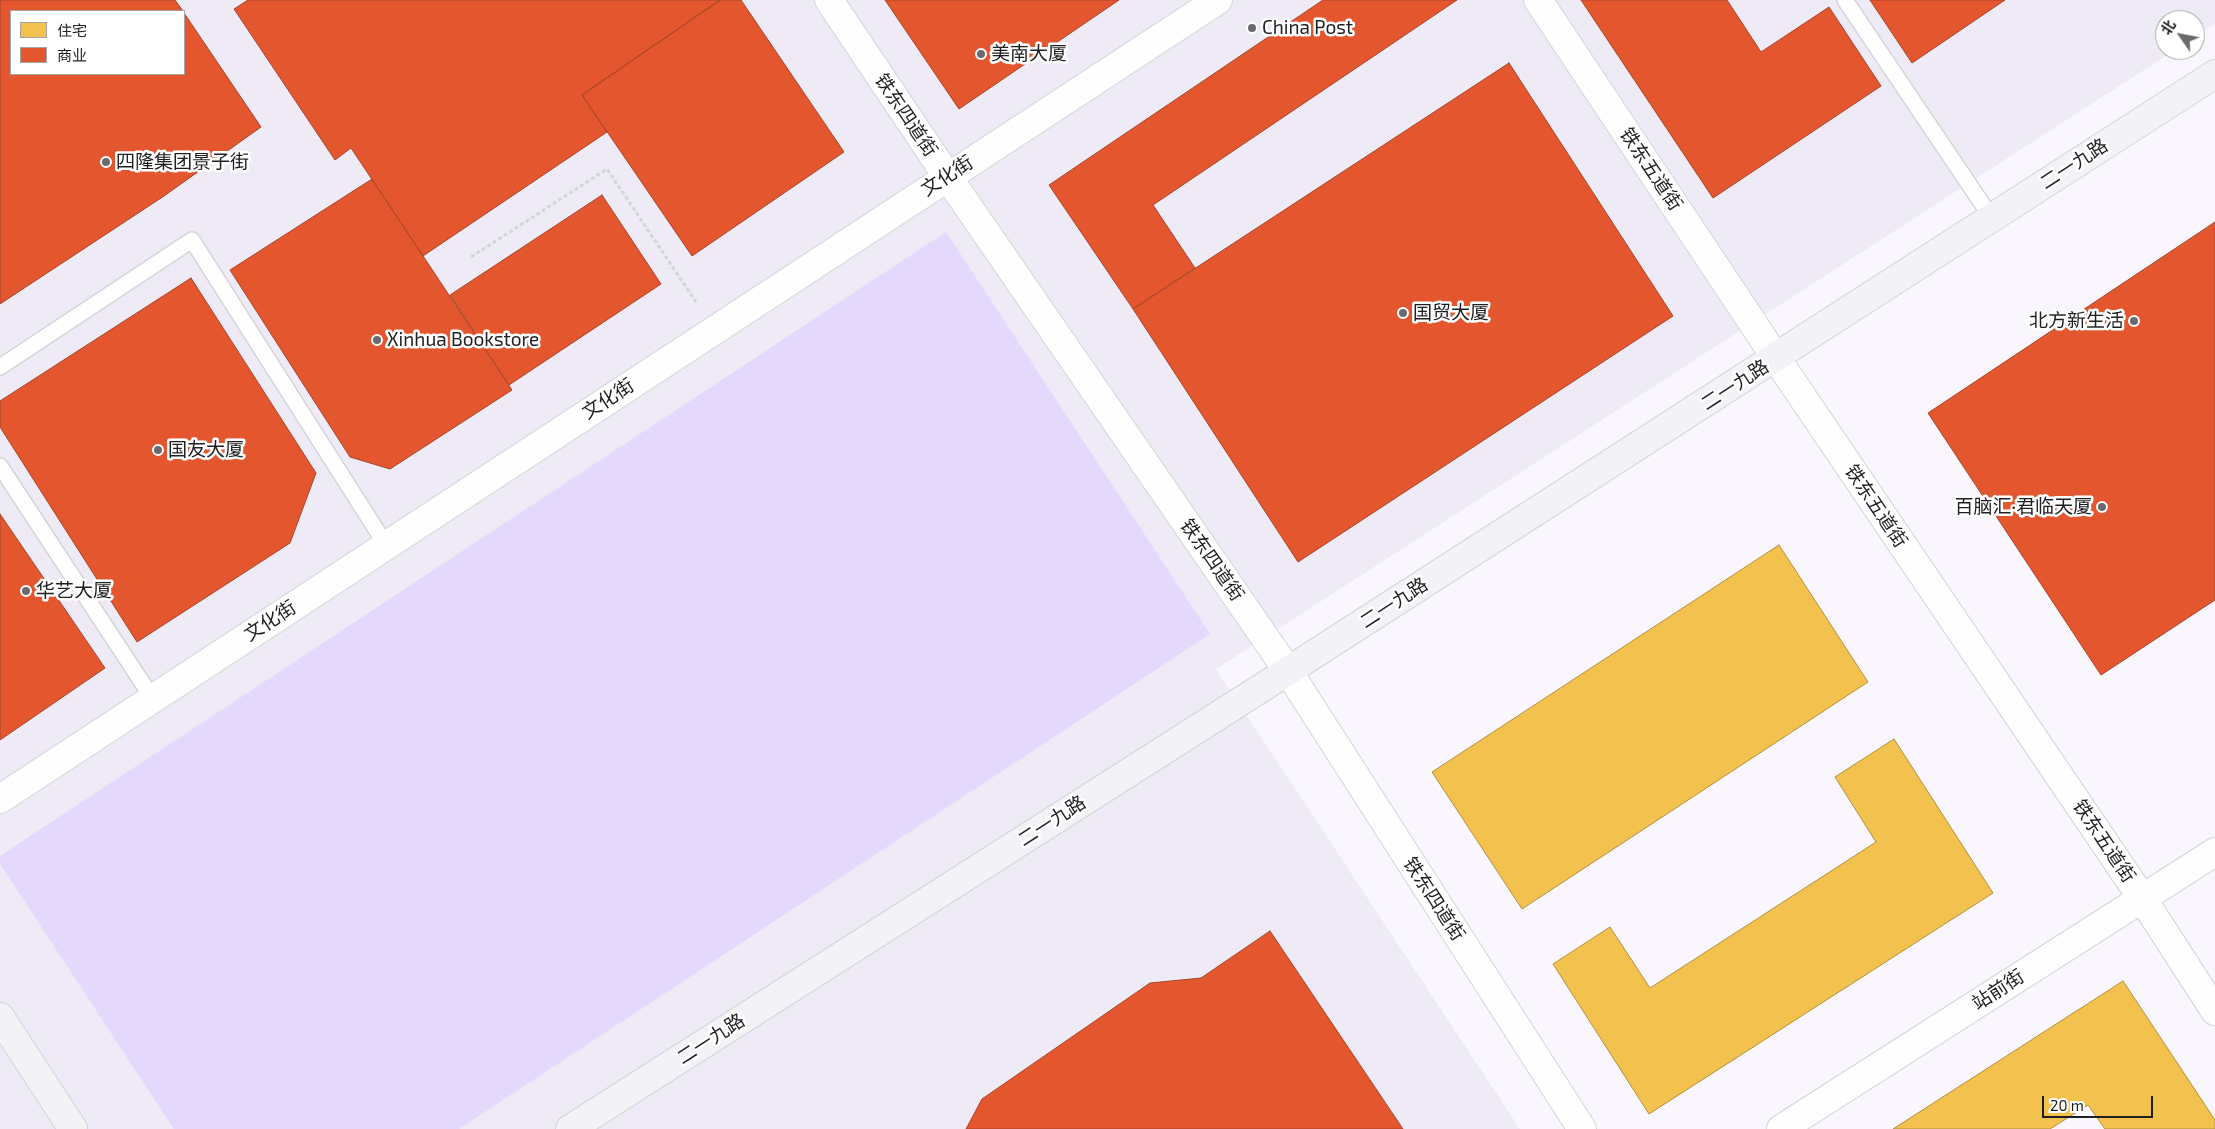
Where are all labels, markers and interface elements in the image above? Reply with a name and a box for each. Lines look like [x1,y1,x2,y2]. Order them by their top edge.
legend [10,10,185,75]
north arrow [2155,10,2205,60]
place label: China Post [1262,17,1353,39]
text: 北 [2157,17,2179,38]
text: 住宅 [57,21,87,39]
marker: China Post [1246,22,1258,34]
place label: 美南大厦 [991,43,1067,65]
text: 商业 [57,46,87,64]
marker: 美南大厦 [975,48,987,60]
street label: 铁东四道街 [870,69,942,161]
street label: 铁东五道街 [1615,123,1687,215]
street label: 二一九路 [2036,134,2112,194]
place label: 四隆集团景子街 [116,151,249,173]
street label: 文化街 [917,151,977,201]
marker: 四隆集团景子街 [100,156,112,168]
place label: 国贸大厦 [1413,302,1489,324]
marker: 国贸大厦 [1397,307,1409,319]
place label: 北方新生活 [2029,310,2124,332]
marker: 北方新生活 [2128,315,2140,327]
place label: Xinhua Bookstore [387,329,539,351]
marker: Xinhua Bookstore [371,334,383,346]
street label: 二一九路 [1697,355,1773,415]
street label: 文化街 [578,374,638,424]
place label: 国友大厦 [168,439,244,461]
marker: 国友大厦 [152,444,164,456]
street label: 铁东五道街 [1840,460,1912,552]
place label: 百脑汇·君临天厦 [1955,496,2092,518]
marker: 百脑汇·君临天厦 [2096,501,2108,513]
street label: 铁东四道街 [1175,515,1249,605]
street label: 二一九路 [1356,573,1432,633]
place label: 华艺大厦 [36,580,112,602]
marker: 华艺大厦 [20,585,32,597]
street label: 文化街 [240,596,300,646]
street label: 二一九路 [1014,791,1090,851]
street label: 铁东五道街 [2068,795,2140,887]
street label: 铁东四道街 [1399,853,1469,945]
street label: 站前街 [1968,965,2028,1015]
street label: 二一九路 [673,1009,749,1069]
scale bar [2045,1086,2156,1118]
text: 20 m [2050,1096,2084,1114]

